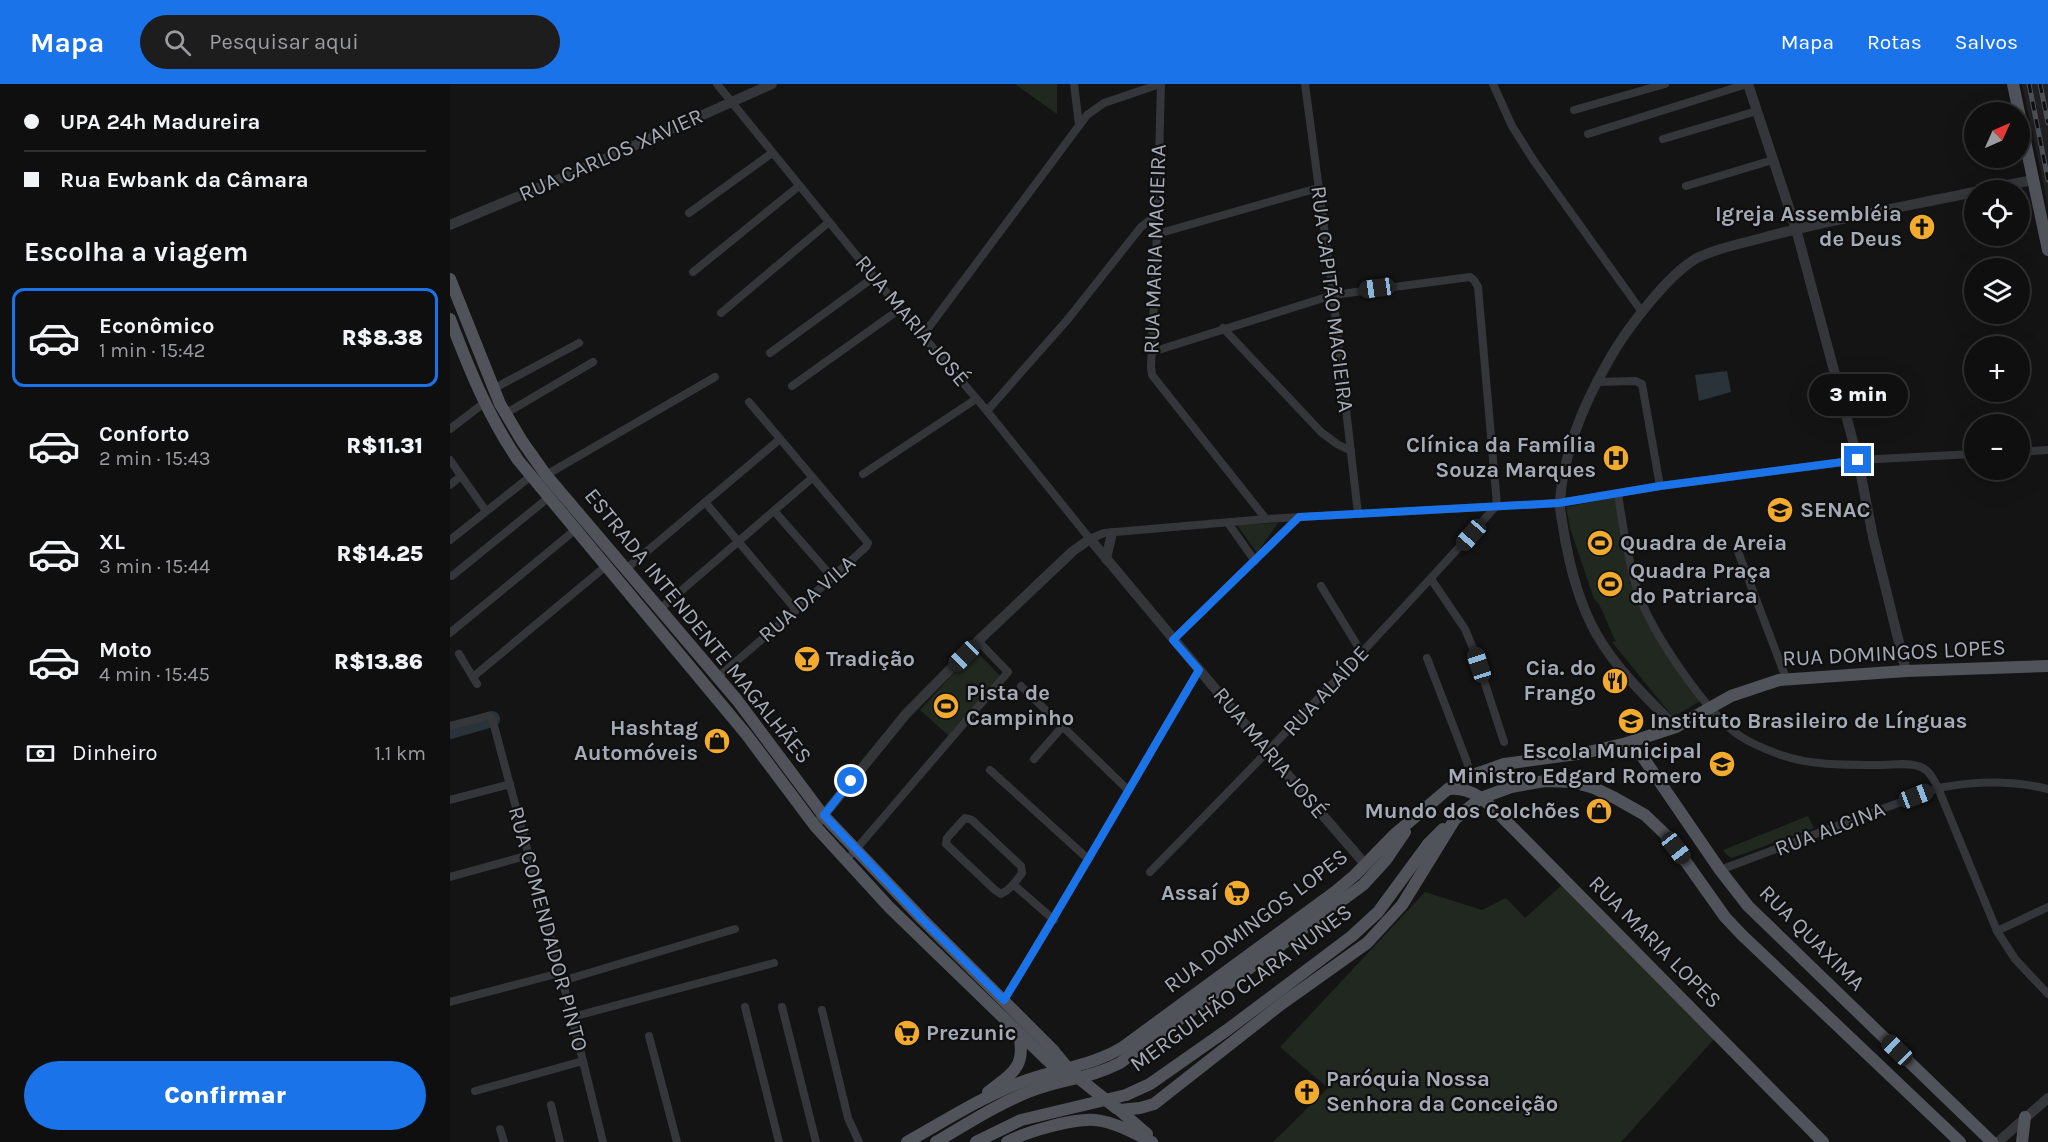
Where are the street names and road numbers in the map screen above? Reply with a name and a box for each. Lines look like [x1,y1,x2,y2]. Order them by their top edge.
street label: RUA CARLOS XAVIER [515,103,707,207]
street label: RUA MARIA MACIEIRA [1138,143,1172,354]
street label: RUA CAPITÃO MACIEIRA [1305,184,1359,414]
street label: RUA MARIA JOSÉ [850,249,975,392]
street label: ESTRADA INTENDENTE MAGALHÃES [579,483,817,769]
street label: RUA DA VILA [753,550,861,648]
street label: RUA DOMINGOS LOPES [1782,634,2006,672]
street label: RUA ALAÍDE [1277,640,1374,742]
street label: RUA MARIA JOSÉ [1208,681,1333,824]
street label: RUA ALCINA [1771,796,1889,862]
street label: RUA COMENDADOR PINTO [503,804,593,1054]
street label: RUA DOMINGOS LOPES [1159,843,1353,999]
street label: RUA MARIA LOPES [1583,870,1727,1014]
street label: RUA QUAXIMA [1754,880,1870,996]
street label: MERGULHÃO CLARA NUNES [1125,899,1357,1077]

